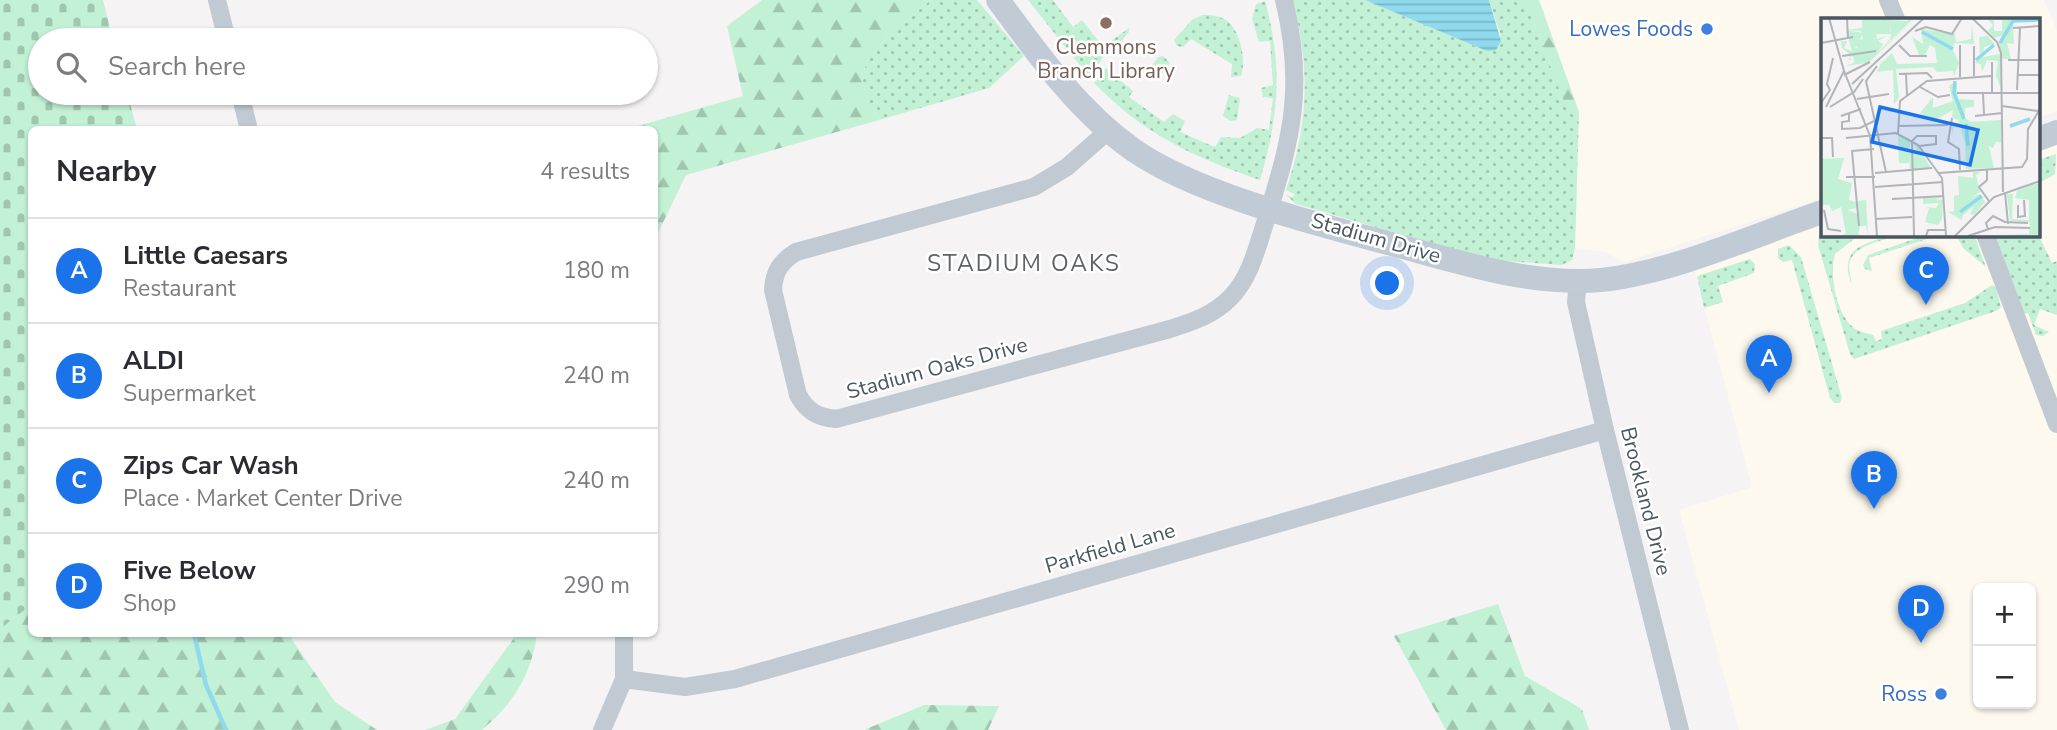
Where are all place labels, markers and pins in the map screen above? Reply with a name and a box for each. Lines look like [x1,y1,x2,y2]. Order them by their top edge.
marker: Clemmons Branch Library [1098,15,1114,31]
place label: Lowes Foods [1569,15,1693,43]
marker: Lowes Foods [1699,21,1715,37]
place label: Clemmons Branch Library [1037,33,1175,85]
pin: C [1903,247,1949,305]
pin: A [1746,335,1792,393]
pin: B [1851,451,1897,509]
pin: D [1898,585,1944,643]
place label: Ross [1881,680,1927,708]
marker: Ross [1933,686,1949,702]

